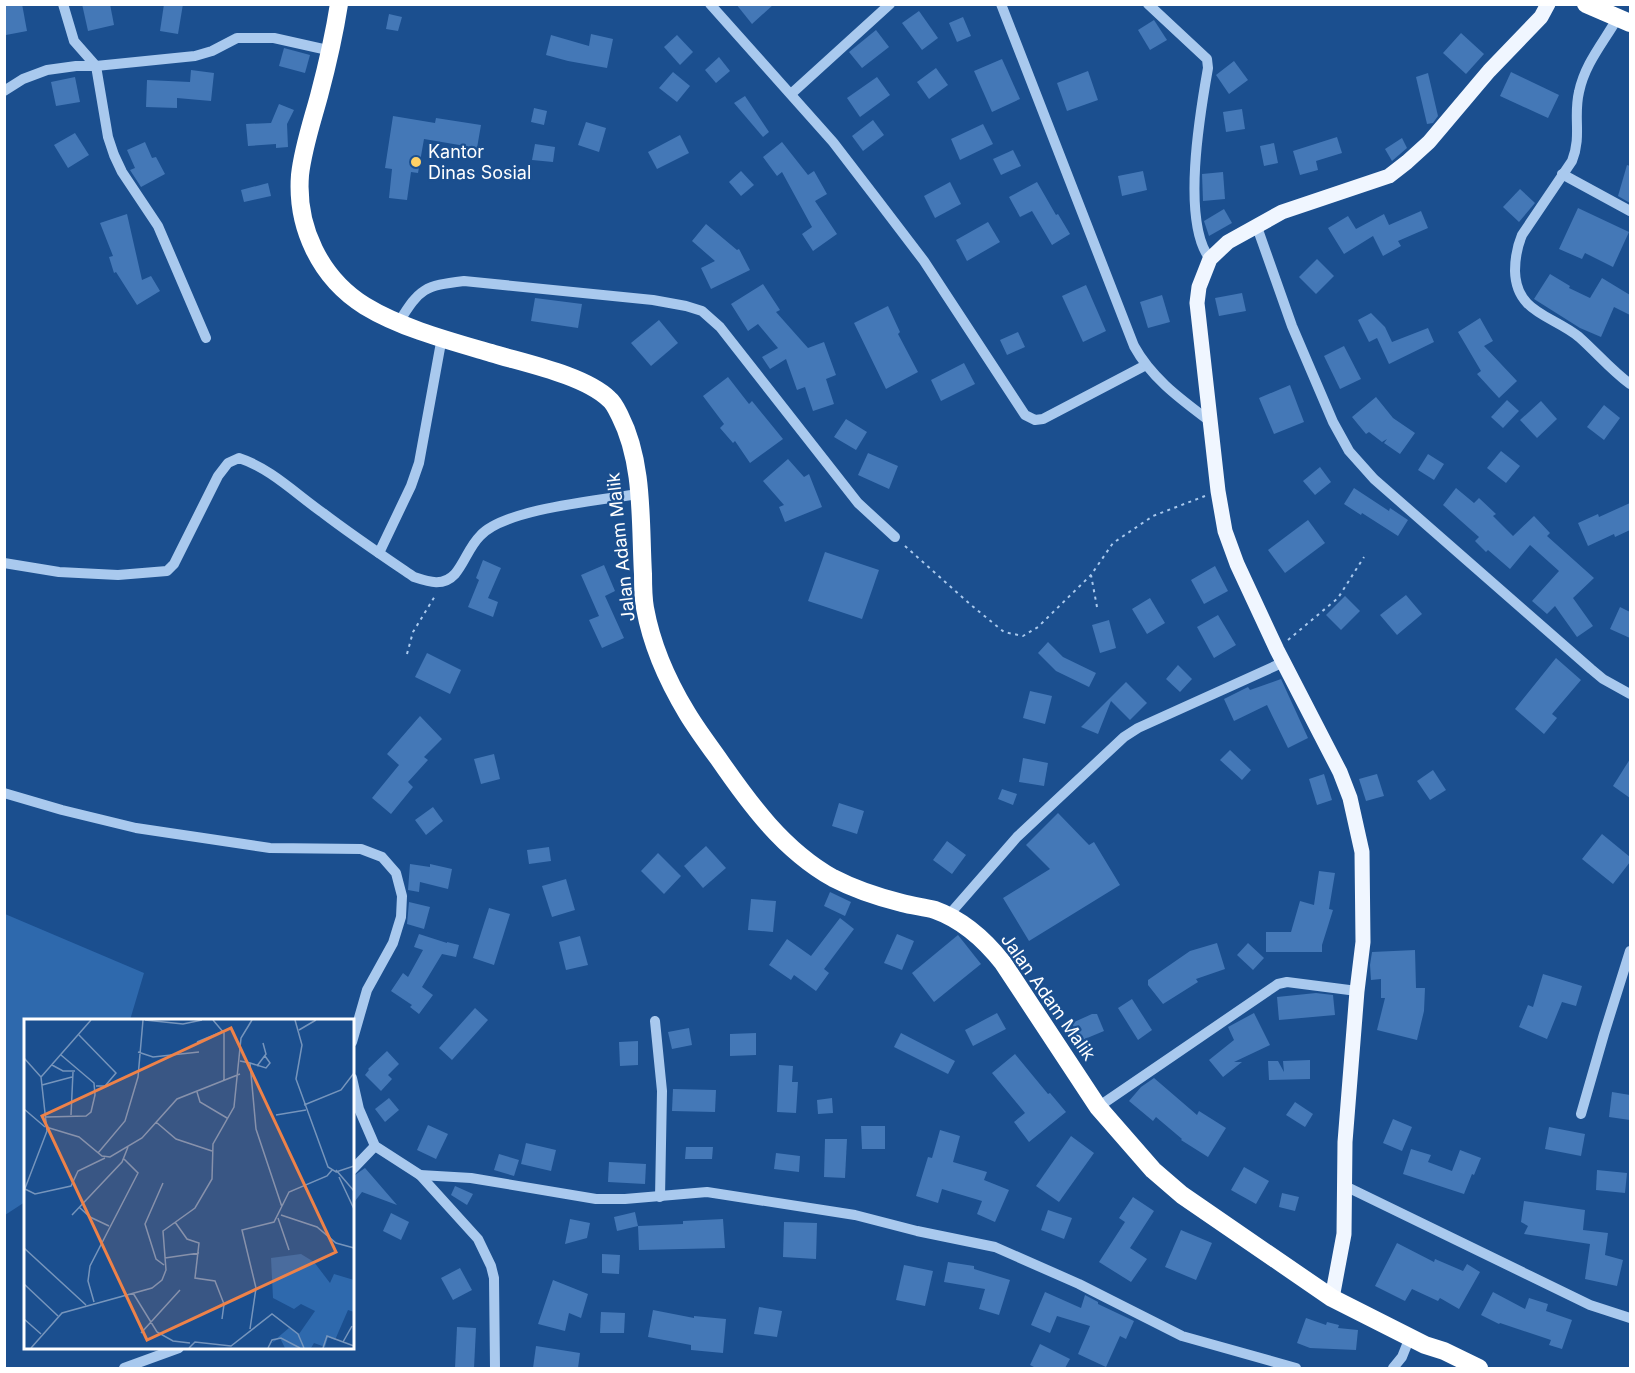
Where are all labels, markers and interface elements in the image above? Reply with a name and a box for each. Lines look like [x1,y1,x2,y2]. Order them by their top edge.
place label: Kantor Dinas Sosial [428,141,531,183]
marker: Kantor Dinas Sosial [409,155,423,169]
street label: Jalan Adam Malik [602,471,639,623]
street label: Jalan Adam Malik [997,929,1100,1064]
inset map [24,1019,354,1349]

